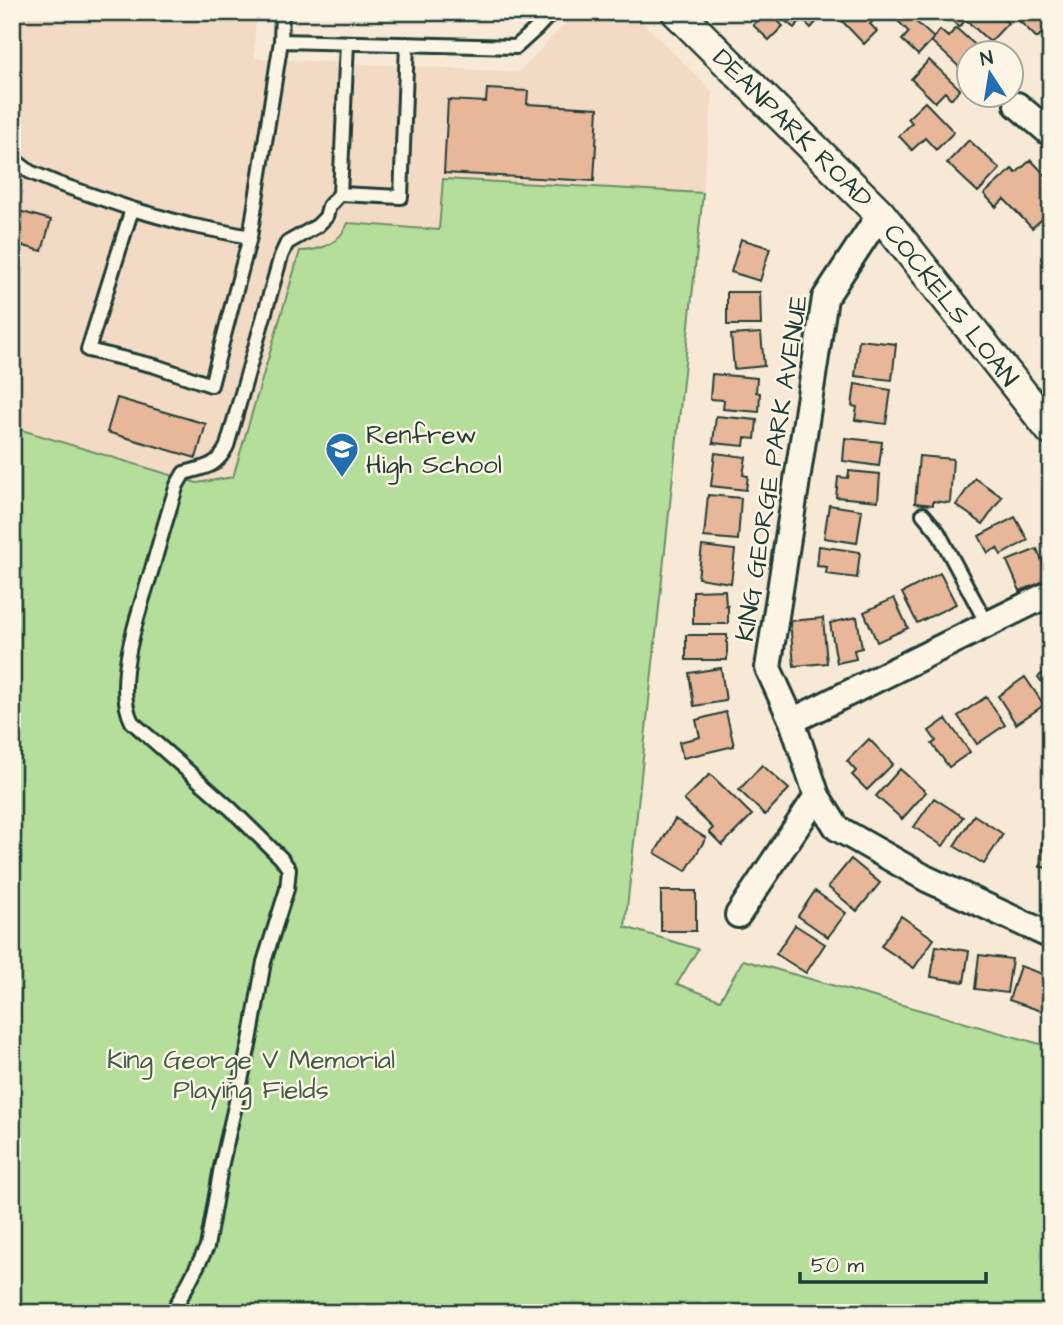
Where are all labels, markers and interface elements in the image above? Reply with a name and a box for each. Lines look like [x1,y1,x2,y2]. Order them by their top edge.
north arrow [954,38,1024,108]
street label: DEANPARK ROAD [704,41,881,216]
text: N [978,44,995,73]
street label: COCKELS LOAN [875,216,1027,394]
street label: KING GEORGE PARK AVENUE [727,292,817,644]
place label: Renfrew High School [366,417,502,485]
school or university icon: Renfrew High School [323,430,361,479]
park label: King George V Memorial Playing Fields [107,1042,395,1110]
scale bar [800,1241,986,1285]
text: 50 m [811,1251,865,1280]

